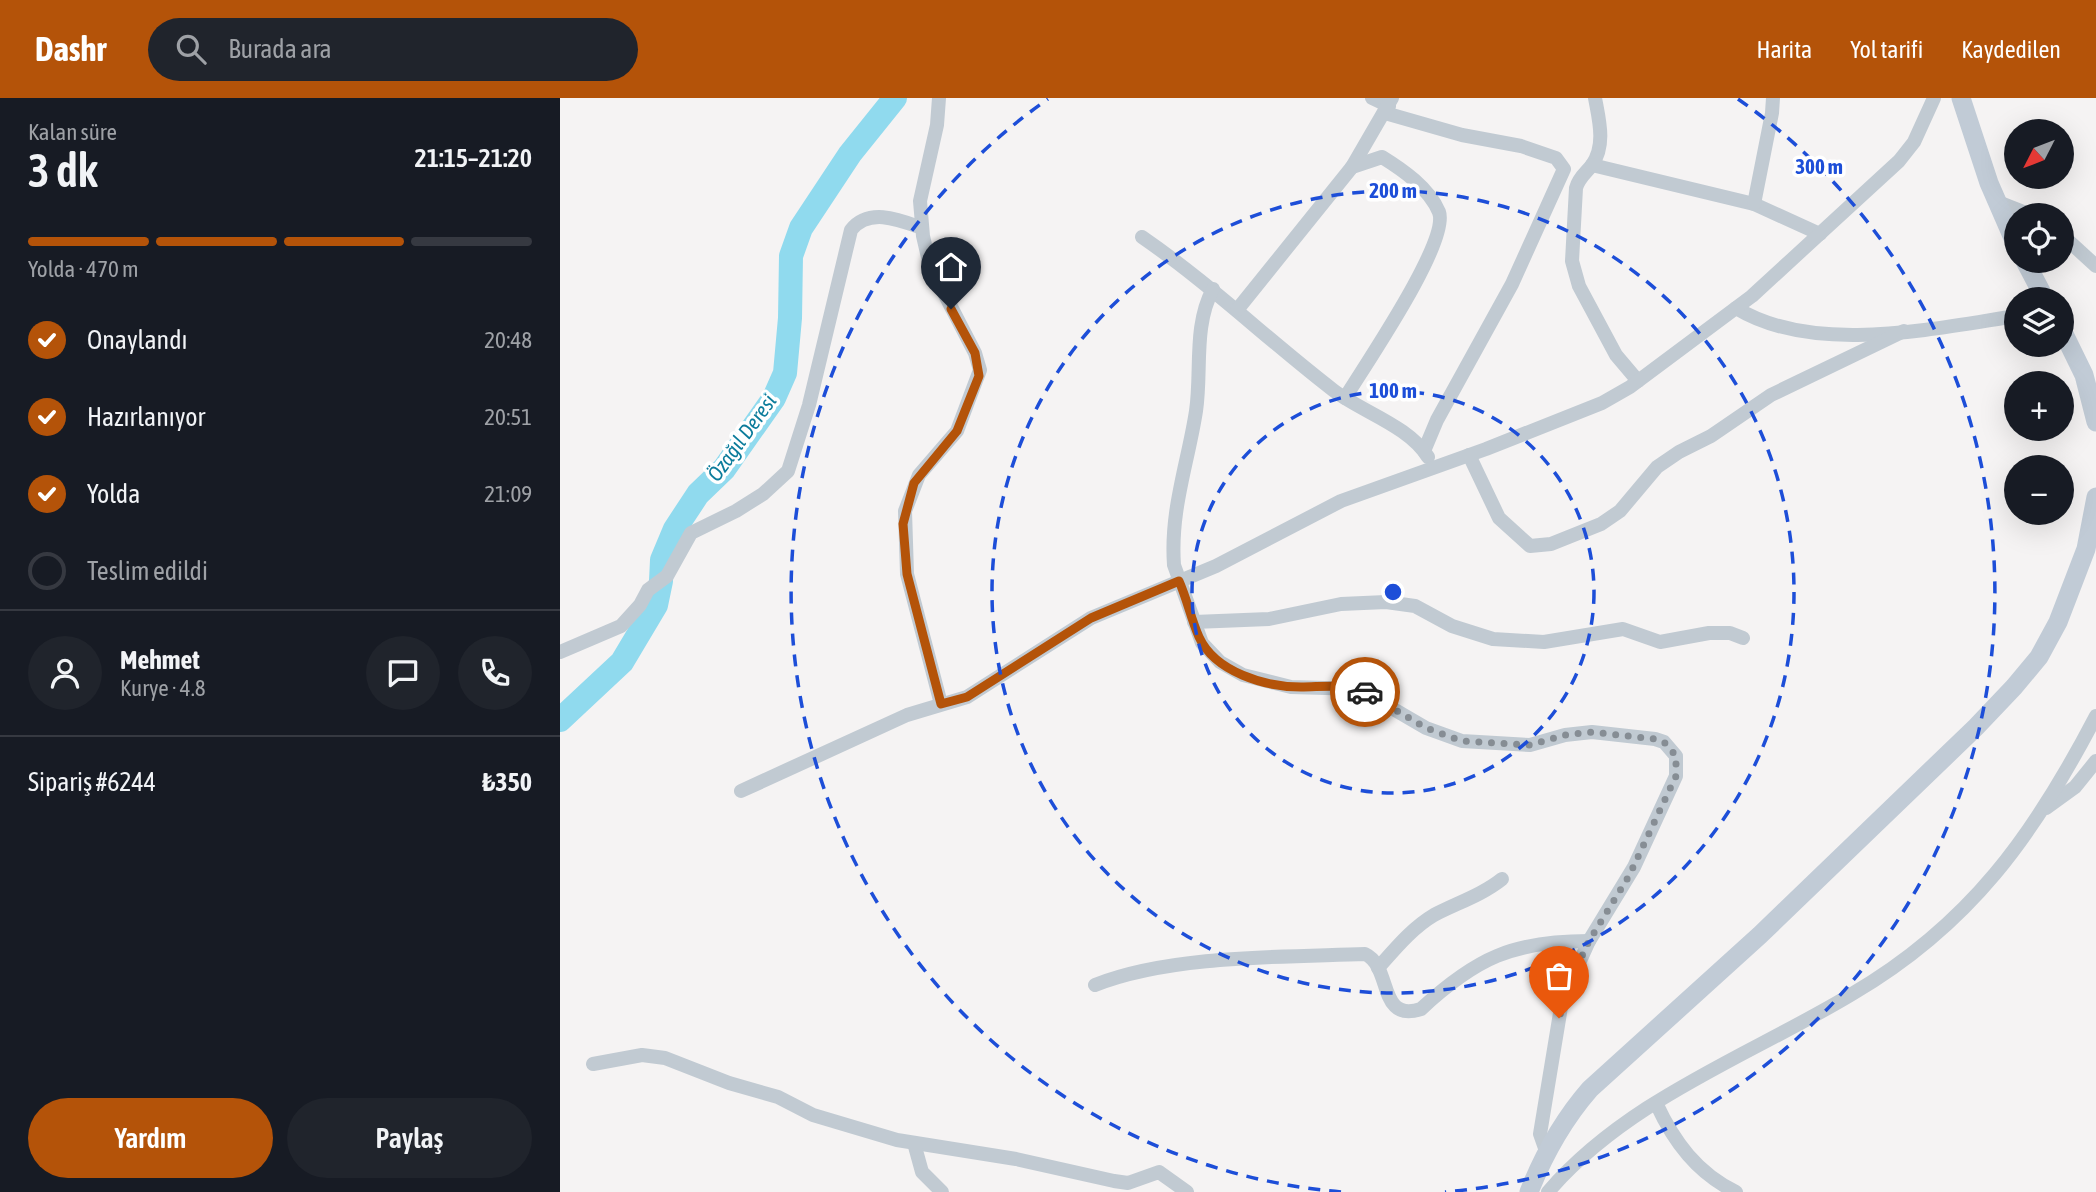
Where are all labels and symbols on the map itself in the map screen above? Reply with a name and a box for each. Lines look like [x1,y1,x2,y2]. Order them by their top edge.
north arrow [2004,119,2074,189]
text: 300 m [1795,154,1843,178]
text: 200 m [1369,178,1417,202]
pin [921,237,981,309]
text: 100 m [1369,378,1417,402]
water label: Özağıl Deresi [702,389,781,485]
centre of rings [1381,580,1405,604]
courier [1330,657,1400,727]
pin [1529,946,1589,1018]

